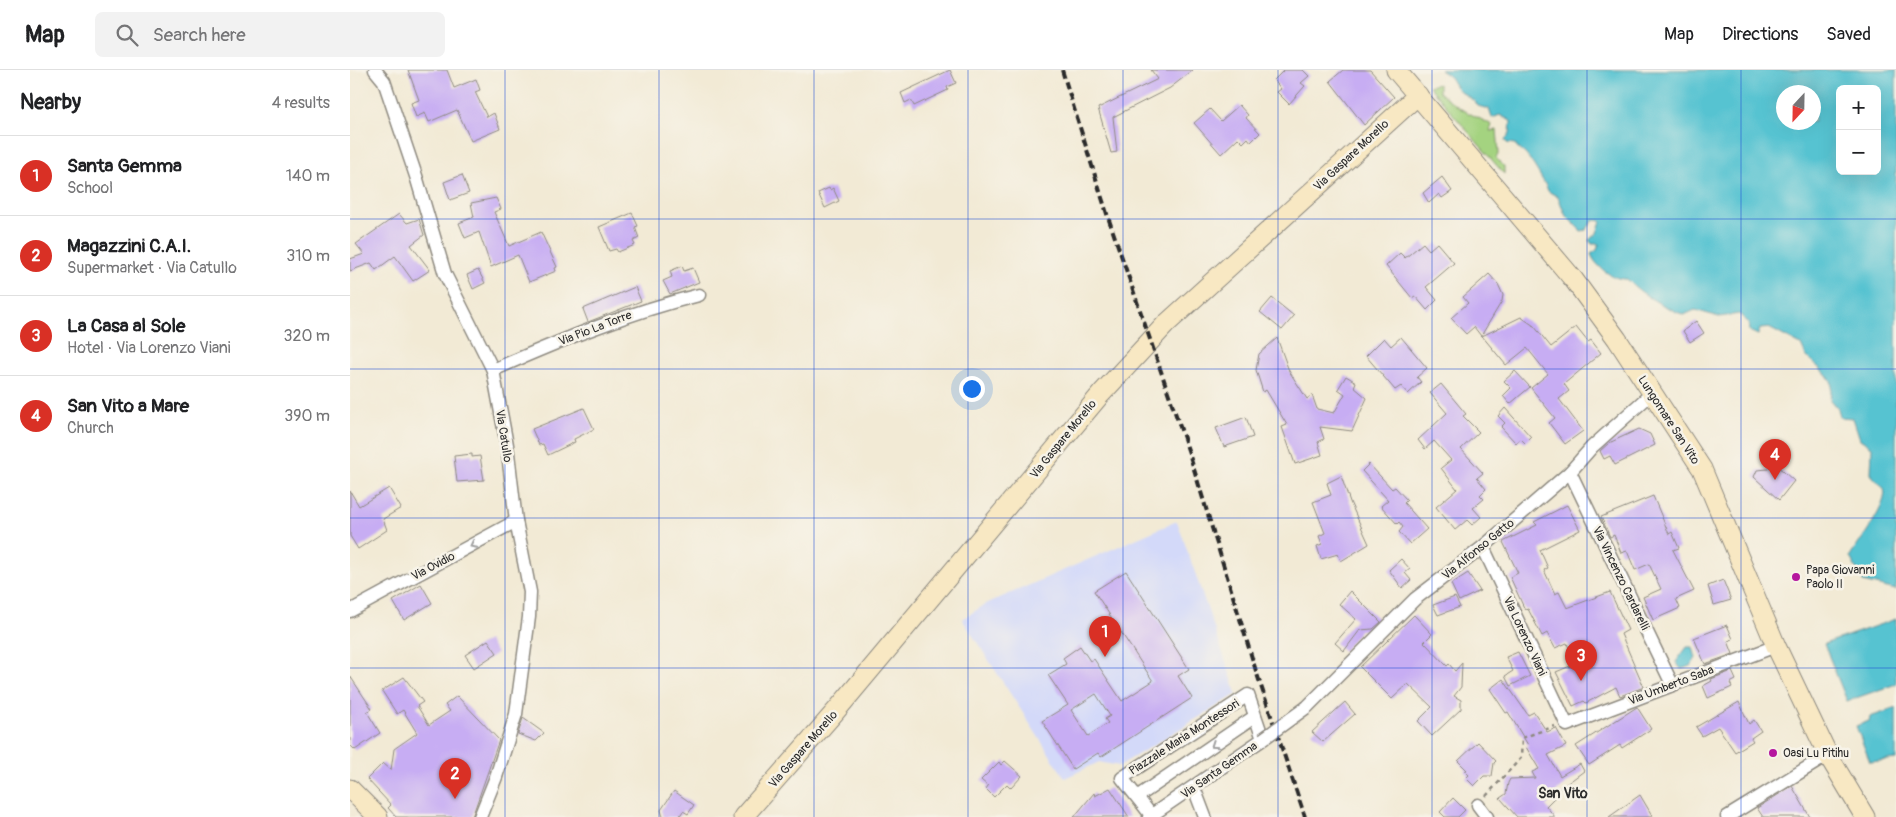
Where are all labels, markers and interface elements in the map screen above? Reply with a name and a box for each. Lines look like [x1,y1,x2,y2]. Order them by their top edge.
search box [95,12,445,57]
text: Map [25,20,65,49]
icon: search [113,21,141,49]
text: Search here [153,23,246,47]
text: Map [1664,23,1694,46]
text: Directions [1722,23,1798,46]
text: Saved [1826,23,1871,46]
north arrow [1776,85,1821,130]
map controls [1836,85,1881,175]
button: + [1836,85,1881,130]
text: Nearby [20,89,81,116]
text: 4 results [272,93,330,113]
street label: Via Gaspare Morello [1311,116,1392,194]
button: − [1836,130,1881,175]
text: Santa Gemma [67,154,182,178]
text: 1 [33,166,39,186]
text: 140 m [286,166,330,186]
text: School [67,178,113,198]
text: Magazzini C.A.I. [67,234,191,258]
text: 2 [32,246,40,266]
text: 310 m [286,246,330,266]
text: Supermarket · Via Catullo [67,258,237,278]
street label: Via Pio La Torre [557,308,634,349]
text: La Casa al Sole [67,314,185,338]
text: 3 [32,326,40,346]
text: 320 m [284,326,330,346]
text: Hotel · Via Lorenzo Viani [67,338,231,358]
street label: Lungomare San Vito [1634,373,1703,468]
your location [959,376,985,402]
text: San Vito a Mare [67,394,189,418]
street label: Via Gaspare Morello [1027,396,1100,482]
text: 4 [31,406,41,426]
text: 390 m [284,406,330,426]
street label: Via Catullo [492,409,515,464]
text: Church [67,418,114,438]
pin: 4 [1759,439,1791,480]
street label: Via Alfonso Gatto [1439,515,1518,583]
street label: Via Vincenzo Cardarelli [1589,524,1652,633]
one-way arrow [469,538,478,548]
street label: Via Ovidio [409,548,458,584]
place label: Papa Giovanni Paolo II [1806,563,1874,592]
marker: Papa Giovanni Paolo II [1790,571,1802,583]
street label: Via Lorenzo Viani [1500,594,1550,678]
pin: 1 [1089,616,1121,657]
pin: 3 [1565,640,1597,681]
street label: Via Umberto Saba [1626,662,1716,709]
street label: Piazzale Maria Montessori [1126,696,1242,779]
street label: Via Gaspare Morello [766,707,841,791]
street label: Via Santa Gemma [1178,738,1261,802]
one-way arrow [1210,739,1220,748]
place label: Oasi Lu Pitihu [1783,746,1849,761]
marker: Oasi Lu Pitihu [1767,747,1779,759]
pin: 2 [439,758,471,799]
district label: San Vito [1538,785,1588,802]

